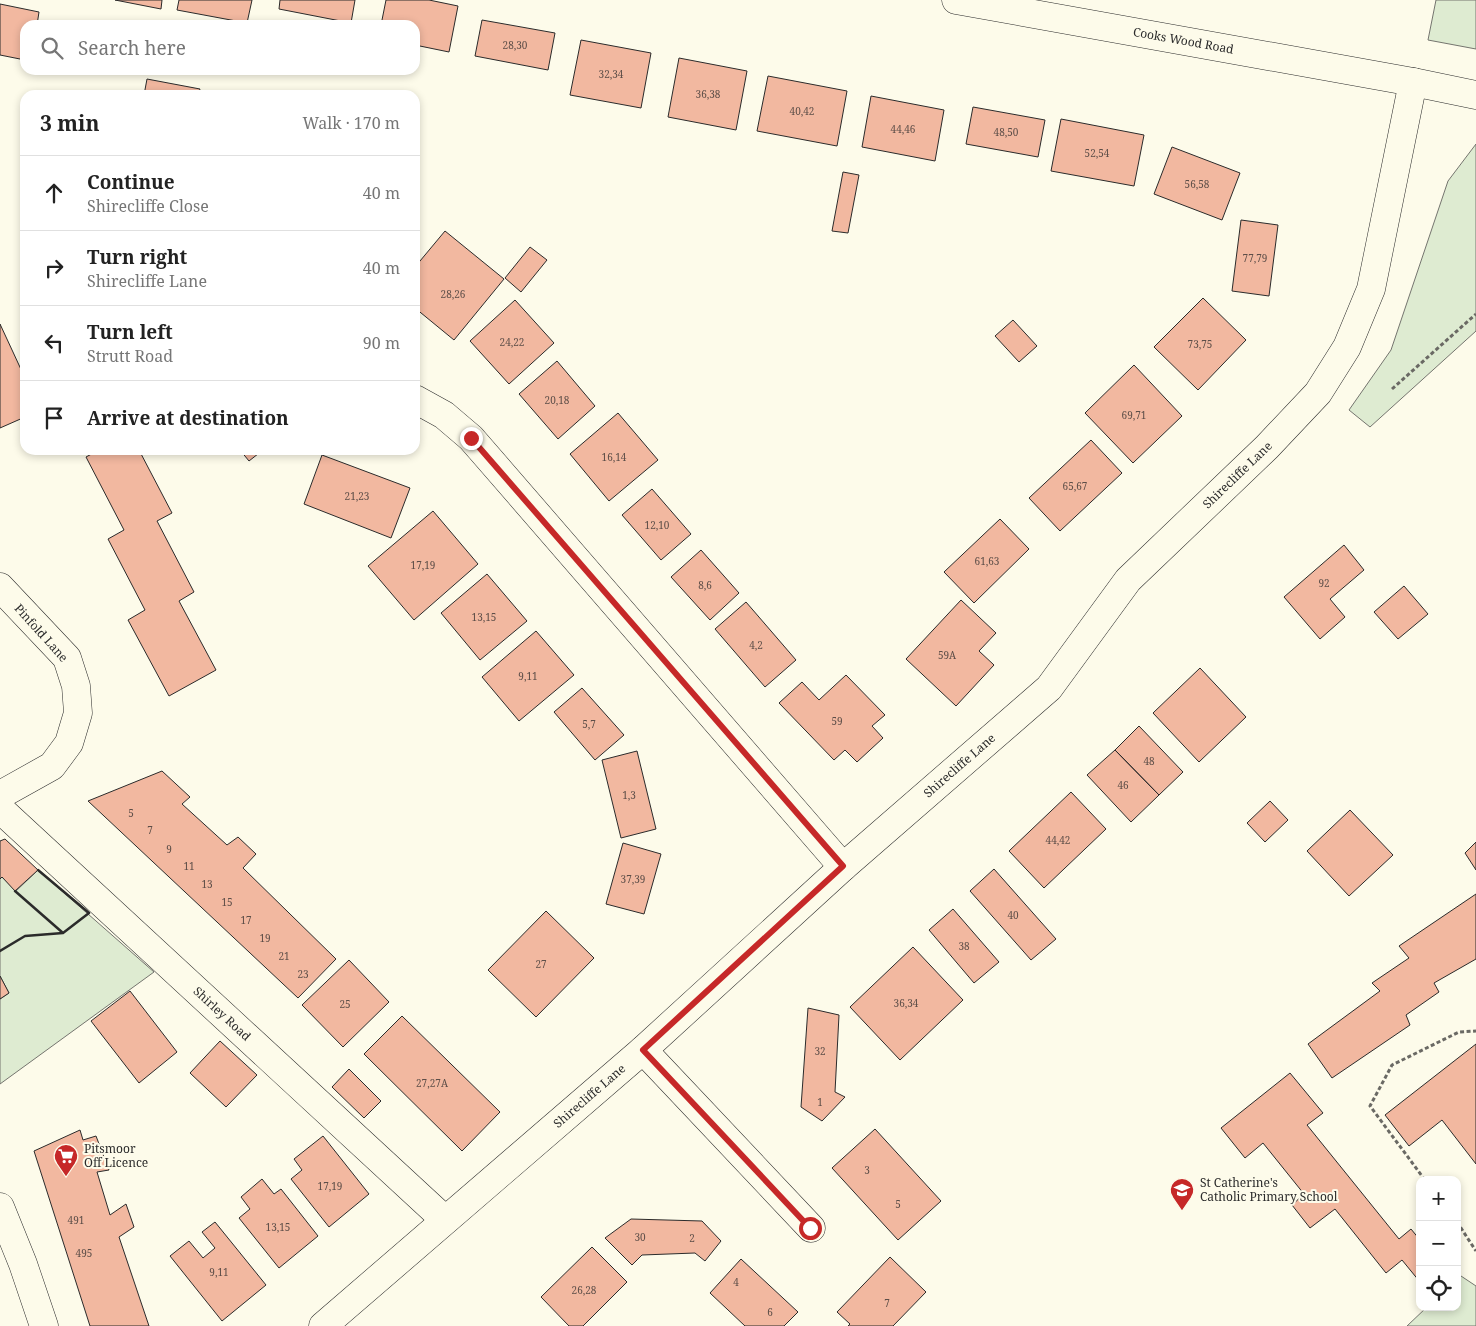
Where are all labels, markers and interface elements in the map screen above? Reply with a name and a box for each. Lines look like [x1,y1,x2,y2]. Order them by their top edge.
search box [20,20,420,75]
street label: Cooks Wood Road [1132,23,1236,58]
icon: search [38,34,66,62]
text: Search here [78,35,186,61]
house number: 28,30 [503,38,528,52]
house number: 32,34 [599,67,624,81]
house number: 36,38 [696,87,721,101]
house number: 40,42 [790,104,814,118]
text: 3 min [40,109,99,137]
text: Walk · 170 m [303,112,400,134]
house number: 44,46 [891,122,916,136]
house number: 48,50 [994,125,1019,139]
house number: 52,54 [1085,146,1110,160]
text: Continue [87,169,175,195]
house number: 56,58 [1185,177,1210,191]
icon: ahead [40,179,68,207]
text: 40 m [363,182,400,204]
text: Shirecliffe Close [87,195,209,217]
text: Turn right [87,244,187,270]
house number: 77,79 [1243,251,1267,265]
icon: right [40,254,68,282]
text: 40 m [363,257,400,279]
text: Shirecliffe Lane [87,270,207,292]
house number: 28,26 [441,287,466,301]
text: Turn left [87,319,173,345]
icon: left [40,329,68,357]
text: 90 m [363,332,400,354]
house number: 24,22 [500,335,524,349]
house number: 73,75 [1188,337,1212,351]
text: Strutt Road [87,345,173,367]
house number: 20,18 [545,393,570,407]
icon: arrive [40,404,68,432]
text: Arrive at destination [87,405,289,431]
house number: 69,71 [1122,408,1146,422]
route end [460,427,483,450]
street label: Shirecliffe Lane [1199,438,1276,512]
house number: 16,14 [602,450,627,464]
house number: 65,67 [1063,479,1088,493]
house number: 21,23 [345,489,370,503]
house number: 12,10 [645,518,670,532]
house number: 61,63 [975,554,1000,568]
house number: 17,19 [411,558,435,572]
house number: 92 [1318,576,1330,590]
house number: 8,6 [698,578,712,592]
street label: Pinfold Lane [11,600,72,665]
house number: 13,15 [472,610,496,624]
house number: 4,2 [749,638,763,652]
house number: 59A [938,648,957,662]
house number: 9,11 [518,669,538,683]
house number: 59 [831,714,843,728]
house number: 5,7 [582,717,596,731]
street label: Shirecliffe Lane [920,729,999,801]
house number: 48 [1143,754,1155,768]
house number: 46 [1117,778,1129,792]
house number: 1,3 [622,788,636,802]
house number: 5 [128,806,134,820]
house number: 7 [147,823,153,837]
house number: 44,42 [1046,833,1070,847]
house number: 9 [166,842,172,856]
house number: 11 [183,859,195,873]
house number: 37,39 [621,872,645,886]
house number: 13 [201,877,213,891]
house number: 15 [221,895,233,909]
house number: 40 [1007,908,1019,922]
house number: 17 [240,913,252,927]
house number: 19 [259,931,271,945]
house number: 38 [958,939,970,953]
house number: 21 [278,949,290,963]
house number: 27 [535,957,547,971]
house number: 23 [297,967,309,981]
street label: Shirley Road [190,983,255,1045]
house number: 36,34 [894,996,919,1010]
house number: 25 [339,997,351,1011]
house number: 32 [814,1044,826,1058]
street label: Shirecliffe Lane [550,1060,629,1132]
house number: 27,27A [416,1076,449,1090]
house number: 1 [817,1095,823,1109]
place label: Pitsmoor Off Licence [84,1140,148,1171]
supermarket icon: Pitsmoor Off Licence [53,1143,79,1177]
house number: 3 [864,1163,870,1177]
place label: St Catherine's Catholic Primary School [1200,1174,1338,1205]
map controls [1416,1176,1461,1311]
button: + [1416,1176,1461,1221]
school or university icon: St Catherine's Catholic Primary School [1169,1177,1195,1211]
house number: 17,19 [318,1179,342,1193]
house number: 5 [895,1197,901,1211]
house number: 491 [68,1213,84,1227]
route start [799,1217,822,1240]
house number: 13,15 [266,1220,290,1234]
button: − [1416,1221,1461,1266]
house number: 30 [634,1230,646,1244]
house number: 2 [689,1231,695,1245]
house number: 495 [76,1246,92,1260]
house number: 9,11 [209,1265,229,1279]
button: locate [1416,1266,1461,1311]
house number: 4 [733,1275,739,1289]
house number: 26,28 [572,1283,597,1297]
house number: 7 [884,1296,890,1310]
house number: 6 [767,1305,773,1319]

